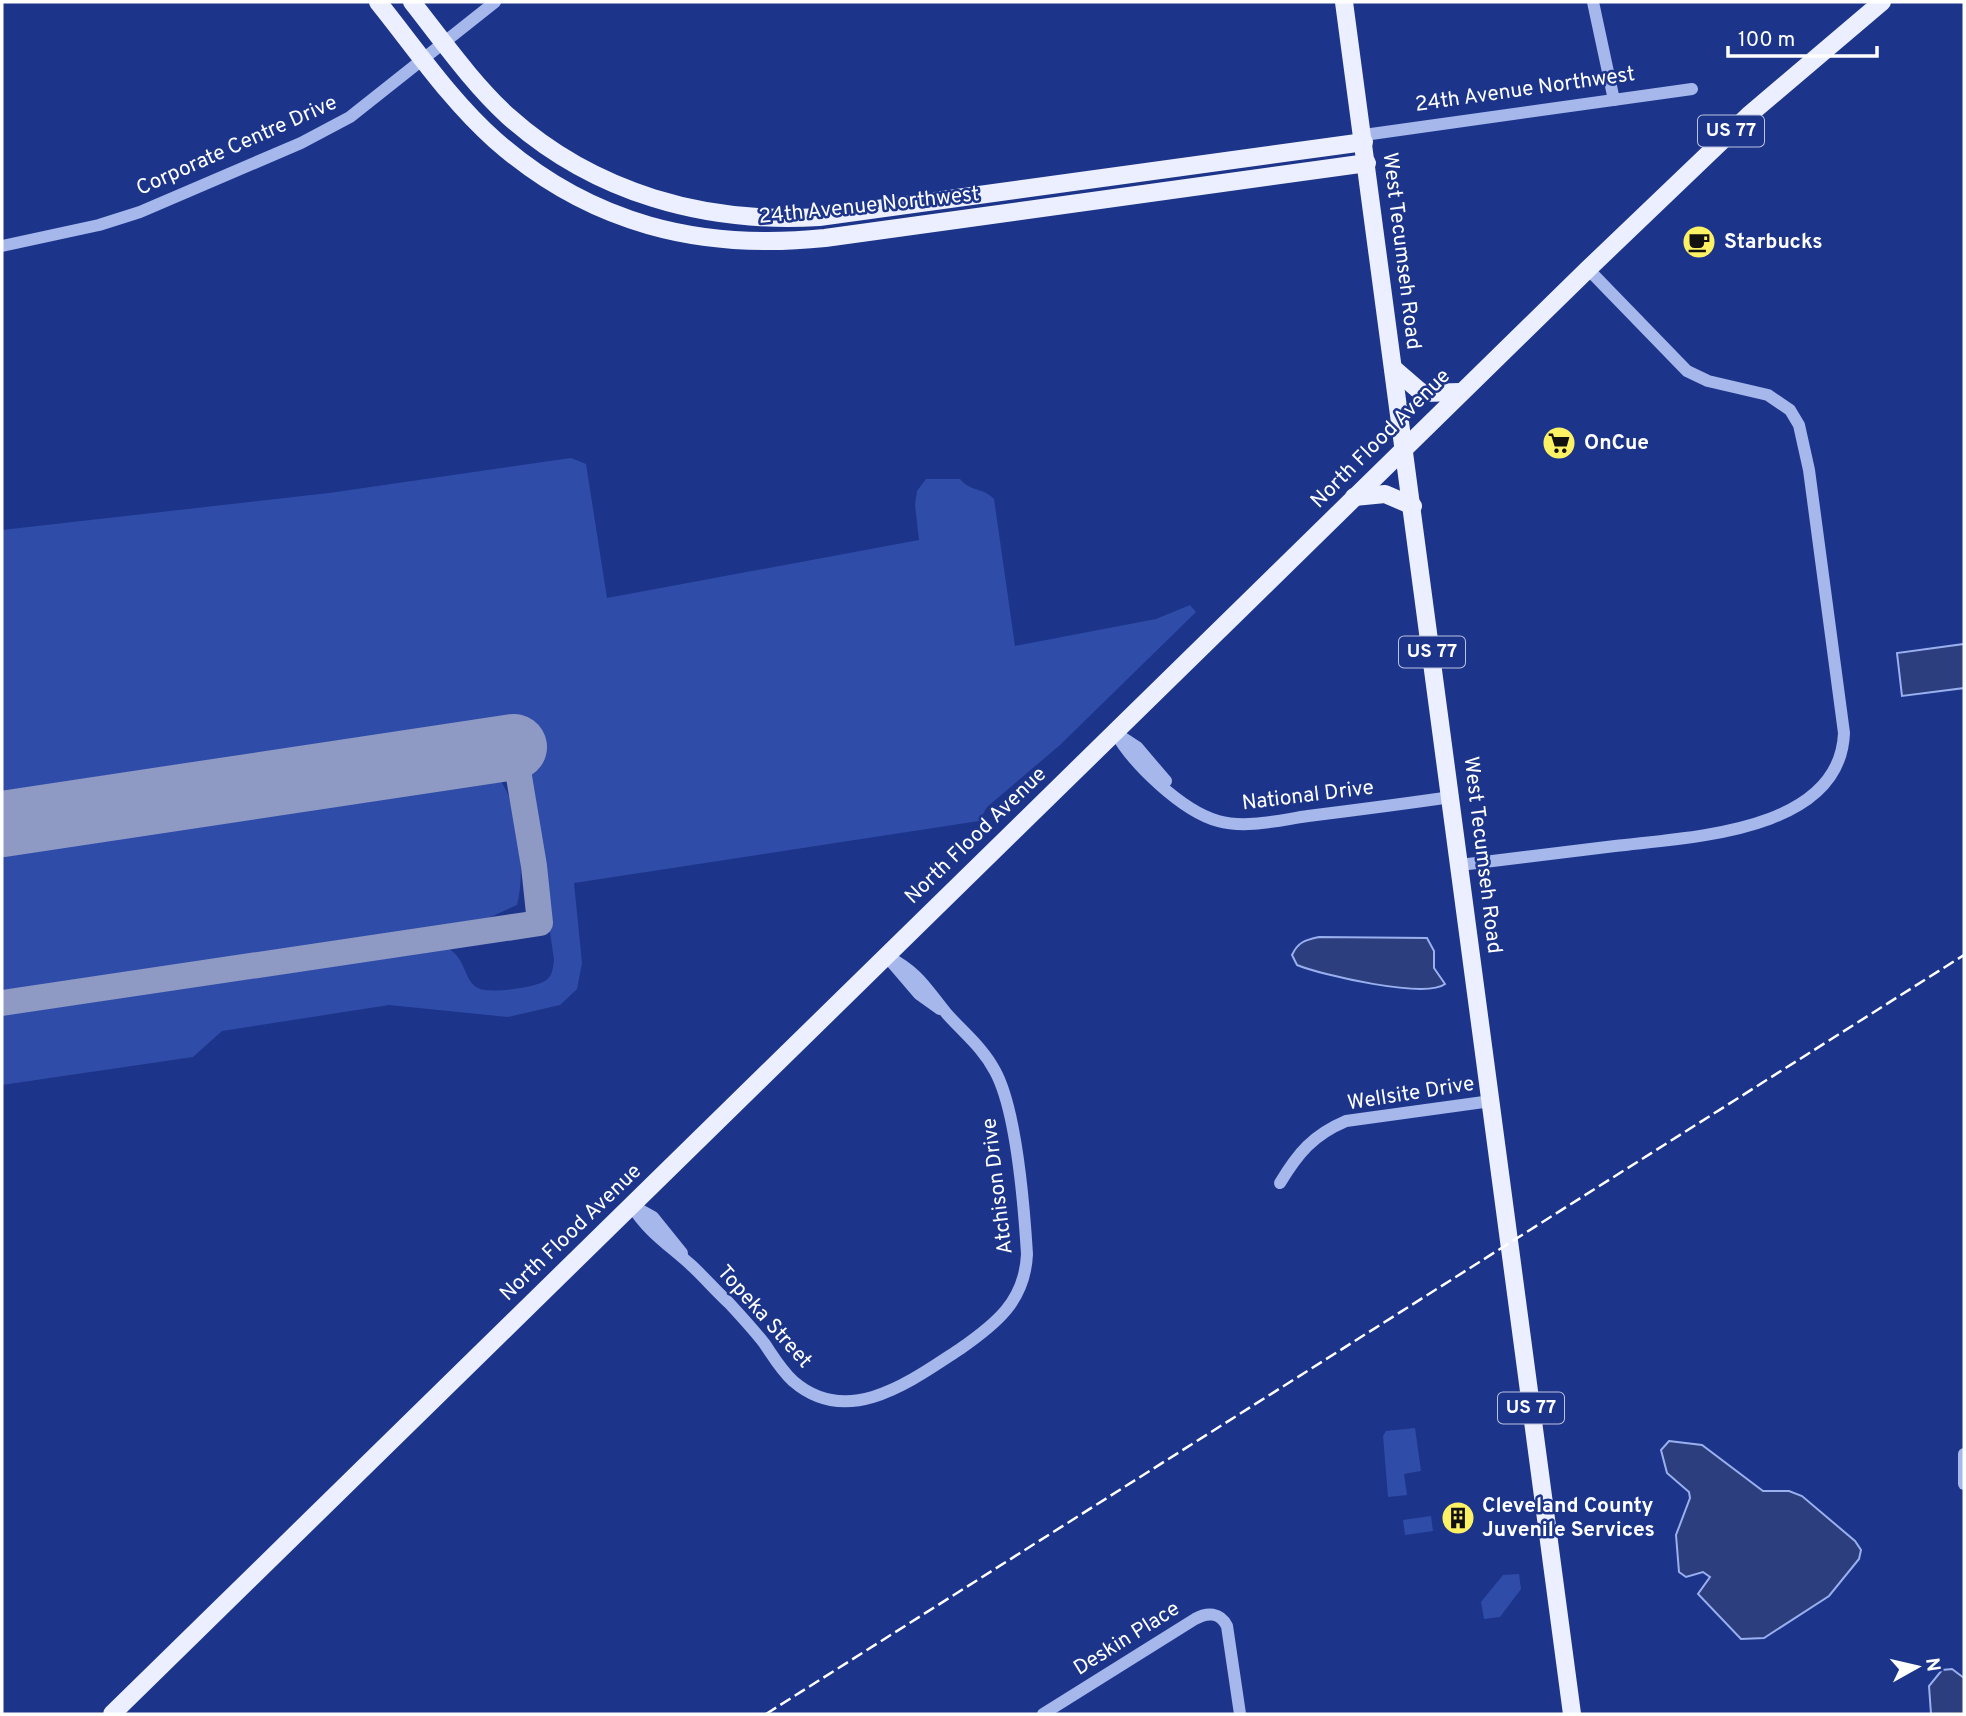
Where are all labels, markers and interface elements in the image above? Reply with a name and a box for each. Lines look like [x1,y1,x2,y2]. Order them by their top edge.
scale bar [1728,14,1877,58]
text: 100 m [1738,27,1795,54]
street label: 24th Avenue Northwest [1413,61,1637,119]
street label: Corporate Centre Drive [132,90,342,202]
road number: US 77 [1698,116,1764,146]
street label: West Tecumseh Road [1376,151,1426,351]
street label: 24th Avenue Northwest [757,181,981,231]
cafe icon: Starbucks [1680,223,1718,261]
place label: Starbucks [1724,229,1823,256]
street label: North Flood Avenue [1305,363,1457,515]
supermarket icon: OnCue [1540,424,1578,462]
place label: OnCue [1584,430,1649,457]
road number: US 77 [1399,636,1465,667]
street label: West Tecumseh Road [1457,755,1507,955]
street label: North Flood Avenue [899,761,1053,911]
street label: National Drive [1241,775,1375,817]
street label: Wellsite Drive [1345,1071,1477,1117]
street label: Atchison Drive [976,1116,1020,1256]
street label: North Flood Avenue [494,1158,648,1308]
street label: Topeka Street [711,1260,817,1374]
road number: US 77 [1498,1392,1564,1424]
place label: Cleveland County Juvenile Services [1482,1493,1655,1544]
building icon: Cleveland County Juvenile Services [1439,1499,1477,1537]
street label: Deskin Place [1069,1596,1185,1682]
north arrow [1882,1632,1952,1702]
text: N [1919,1656,1945,1673]

